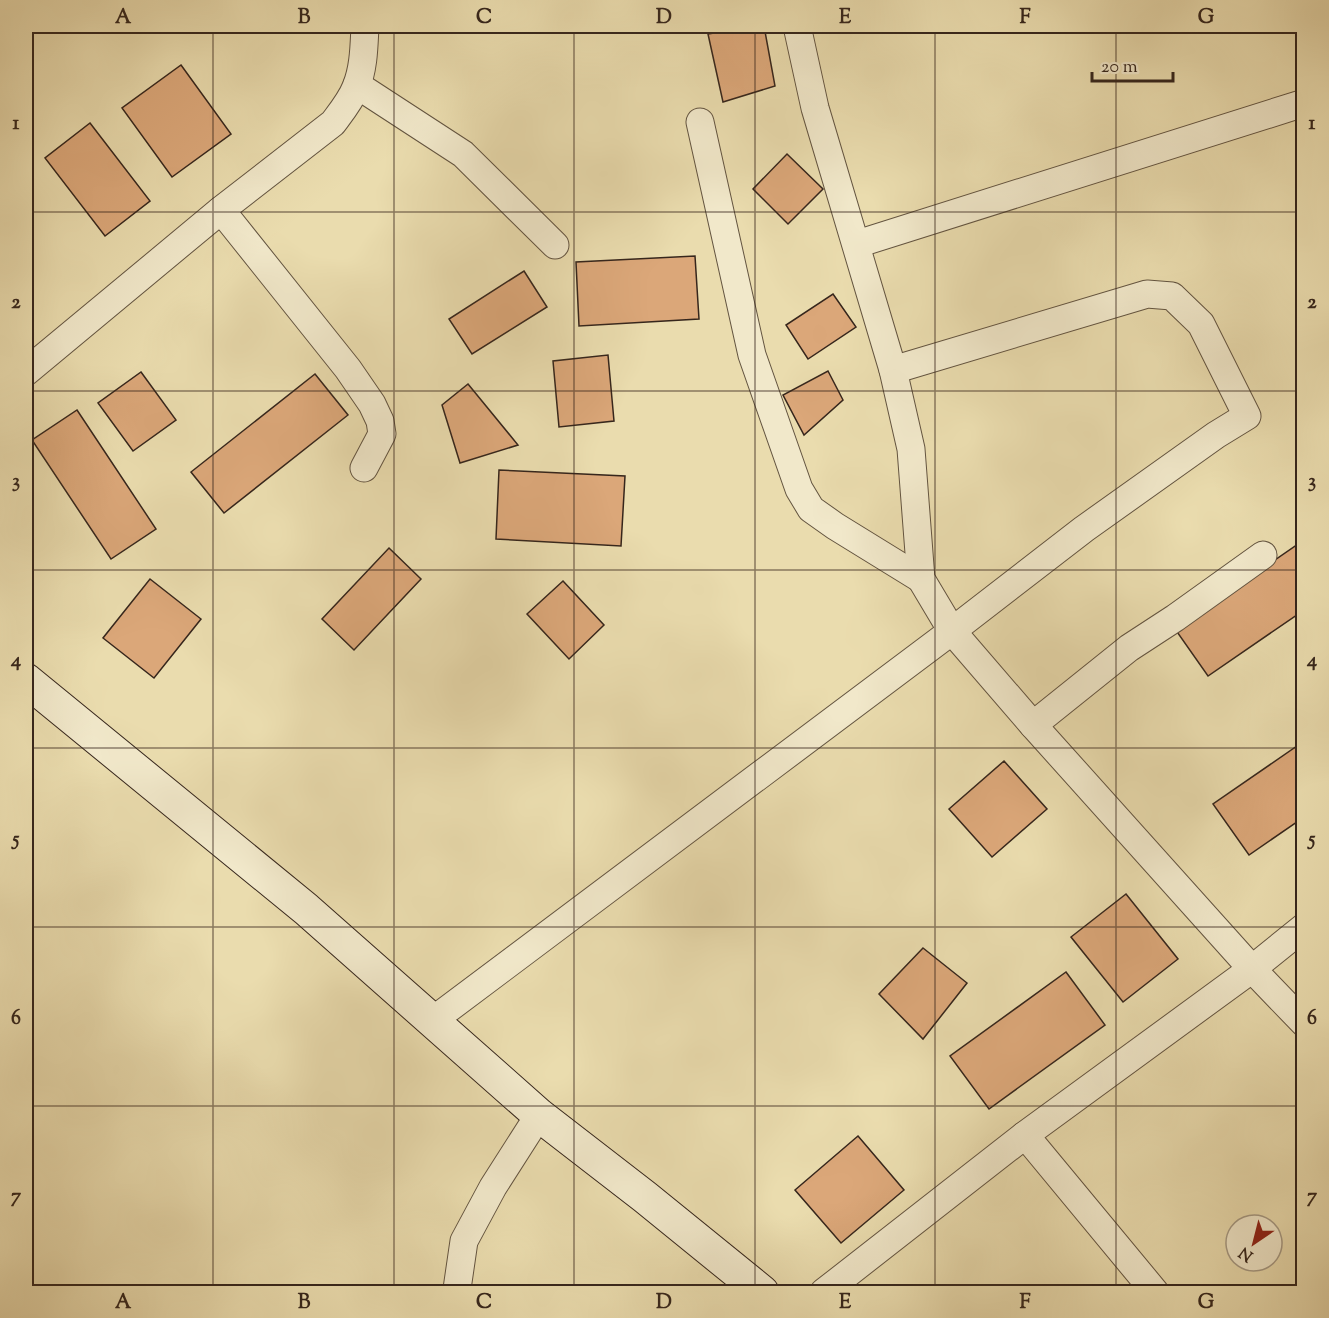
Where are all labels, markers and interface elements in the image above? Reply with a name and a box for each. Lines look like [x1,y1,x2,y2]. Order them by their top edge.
text: A [115,4,132,33]
text: B [298,4,311,33]
text: C [476,4,492,33]
text: D [656,4,672,33]
text: E [839,4,852,33]
text: F [1019,4,1031,33]
text: G [1198,4,1215,33]
scale bar [1092,45,1173,83]
text: 20 m [1101,55,1138,81]
text: 1 [13,110,20,139]
text: 1 [1309,110,1316,139]
text: 2 [11,289,21,318]
text: 2 [1307,289,1317,318]
text: 3 [12,468,20,497]
text: 3 [1308,468,1316,497]
text: 4 [10,647,21,676]
text: 4 [1306,647,1317,676]
text: 5 [11,826,20,855]
text: 5 [1307,826,1316,855]
text: 6 [11,1005,21,1034]
text: 6 [1307,1005,1317,1034]
text: 7 [11,1183,22,1212]
text: 7 [1307,1183,1318,1212]
north arrow [1224,1213,1284,1273]
text: N [1235,1240,1259,1266]
text: A [115,1289,132,1318]
text: B [298,1289,311,1318]
text: C [476,1289,492,1318]
text: D [656,1289,672,1318]
text: E [839,1289,852,1318]
text: F [1019,1289,1031,1318]
text: G [1198,1289,1215,1318]

